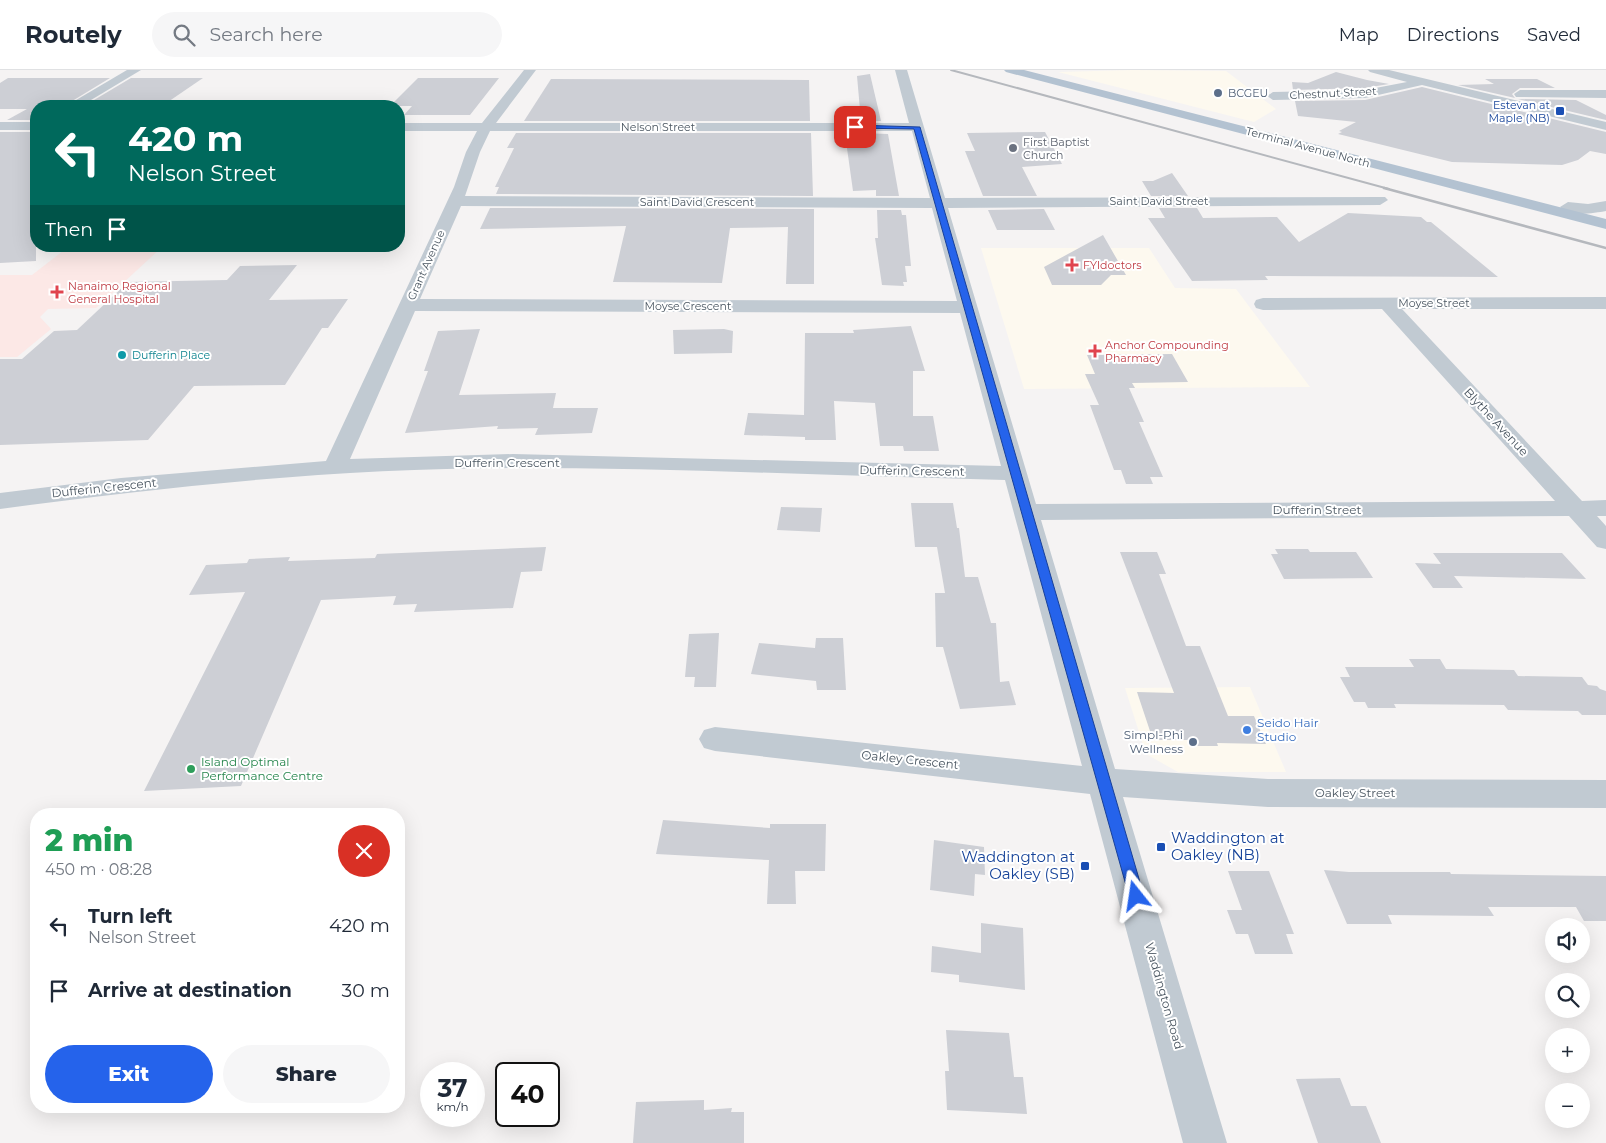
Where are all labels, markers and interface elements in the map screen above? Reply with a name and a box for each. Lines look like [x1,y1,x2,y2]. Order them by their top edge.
search box [152,12,502,57]
text: Routely [25,20,122,49]
icon: search [170,21,198,49]
text: Search here [210,23,323,46]
text: Map [1339,24,1379,46]
text: Directions [1407,24,1499,46]
text: Saved [1527,24,1581,46]
street label: Chestnut Street [1289,84,1377,102]
place label: BCGEU [1228,86,1268,100]
marker: BCGEU [1212,87,1224,99]
place label: Estevan at Maple (NB) [1489,98,1551,125]
marker: Estevan at Maple (NB) [1554,105,1566,117]
pin [834,106,876,148]
icon: arrive [841,113,869,141]
text: 420 m [128,117,243,160]
icon: left [45,120,110,185]
street label: Nelson Street [621,120,696,134]
street label: Terminal Avenue North [1244,124,1372,170]
place label: First Baptist Church [1023,135,1090,162]
marker: First Baptist Church [1007,142,1019,154]
text: Nelson Street [128,160,277,187]
street label: Saint David Street [1110,194,1209,208]
street label: Saint David Crescent [640,195,755,209]
icon: arrive [103,215,131,243]
text: Then [45,218,93,241]
street label: Grant Avenue [404,227,448,302]
marker: FYIdoctors [1065,258,1079,272]
place label: FYIdoctors [1083,258,1142,272]
place label: Nanaimo Regional General Hospital [68,279,171,306]
marker: Nanaimo Regional General Hospital [50,285,64,299]
street label: Moyse Street [1398,296,1470,310]
street label: Moyse Crescent [645,299,732,313]
place label: Anchor Compounding Pharmacy [1105,338,1229,365]
marker: Anchor Compounding Pharmacy [1089,345,1101,357]
place label: Dufferin Place [132,348,211,362]
marker: Dufferin Place [116,349,128,361]
street label: Blythe Avenue [1461,385,1532,459]
street label: Dufferin Crescent [454,455,560,470]
street label: Dufferin Crescent [859,462,965,479]
street label: Dufferin Crescent [51,475,157,500]
street label: Dufferin Street [1273,502,1362,517]
place label: Seido Hair Studio [1257,715,1319,744]
marker: Seido Hair Studio [1241,724,1253,736]
place label: Simpl-Phi Wellness [1124,727,1183,756]
marker: Simpl-Phi Wellness [1187,736,1199,748]
street label: Oakley Crescent [861,747,959,772]
place label: Island Optimal Performance Centre [201,754,323,783]
marker: Island Optimal Performance Centre [185,763,197,775]
street label: Oakley Street [1315,785,1395,800]
text: 2 min [45,822,133,859]
button: close [338,825,390,877]
place label: Waddington at Oakley (NB) [1171,828,1285,864]
marker: Waddington at Oakley (NB) [1155,841,1167,853]
place label: Waddington at Oakley (SB) [961,847,1075,883]
text: 450 m · 08:28 [45,860,152,879]
marker: Waddington at Oakley (SB) [1079,860,1091,872]
position arrow [1109,869,1161,921]
text: Turn left [88,905,173,928]
icon: left [45,912,73,940]
text: 420 m [329,914,390,937]
map controls [1545,918,1590,1128]
button: sound [1545,918,1590,963]
text: Nelson Street [88,928,196,947]
street label: Waddington Road [1142,941,1187,1051]
button: search [1545,973,1590,1018]
icon: arrive [45,977,73,1005]
text: Arrive at destination [88,979,292,1002]
text: 30 m [342,979,390,1002]
button: + [1545,1028,1590,1073]
button: Exit [45,1045,213,1103]
button: Share [223,1045,390,1103]
speed limit sign: 40 [495,1062,560,1127]
text: 37 [437,1073,468,1103]
button: − [1545,1083,1590,1128]
text: km/h [436,1099,469,1114]

